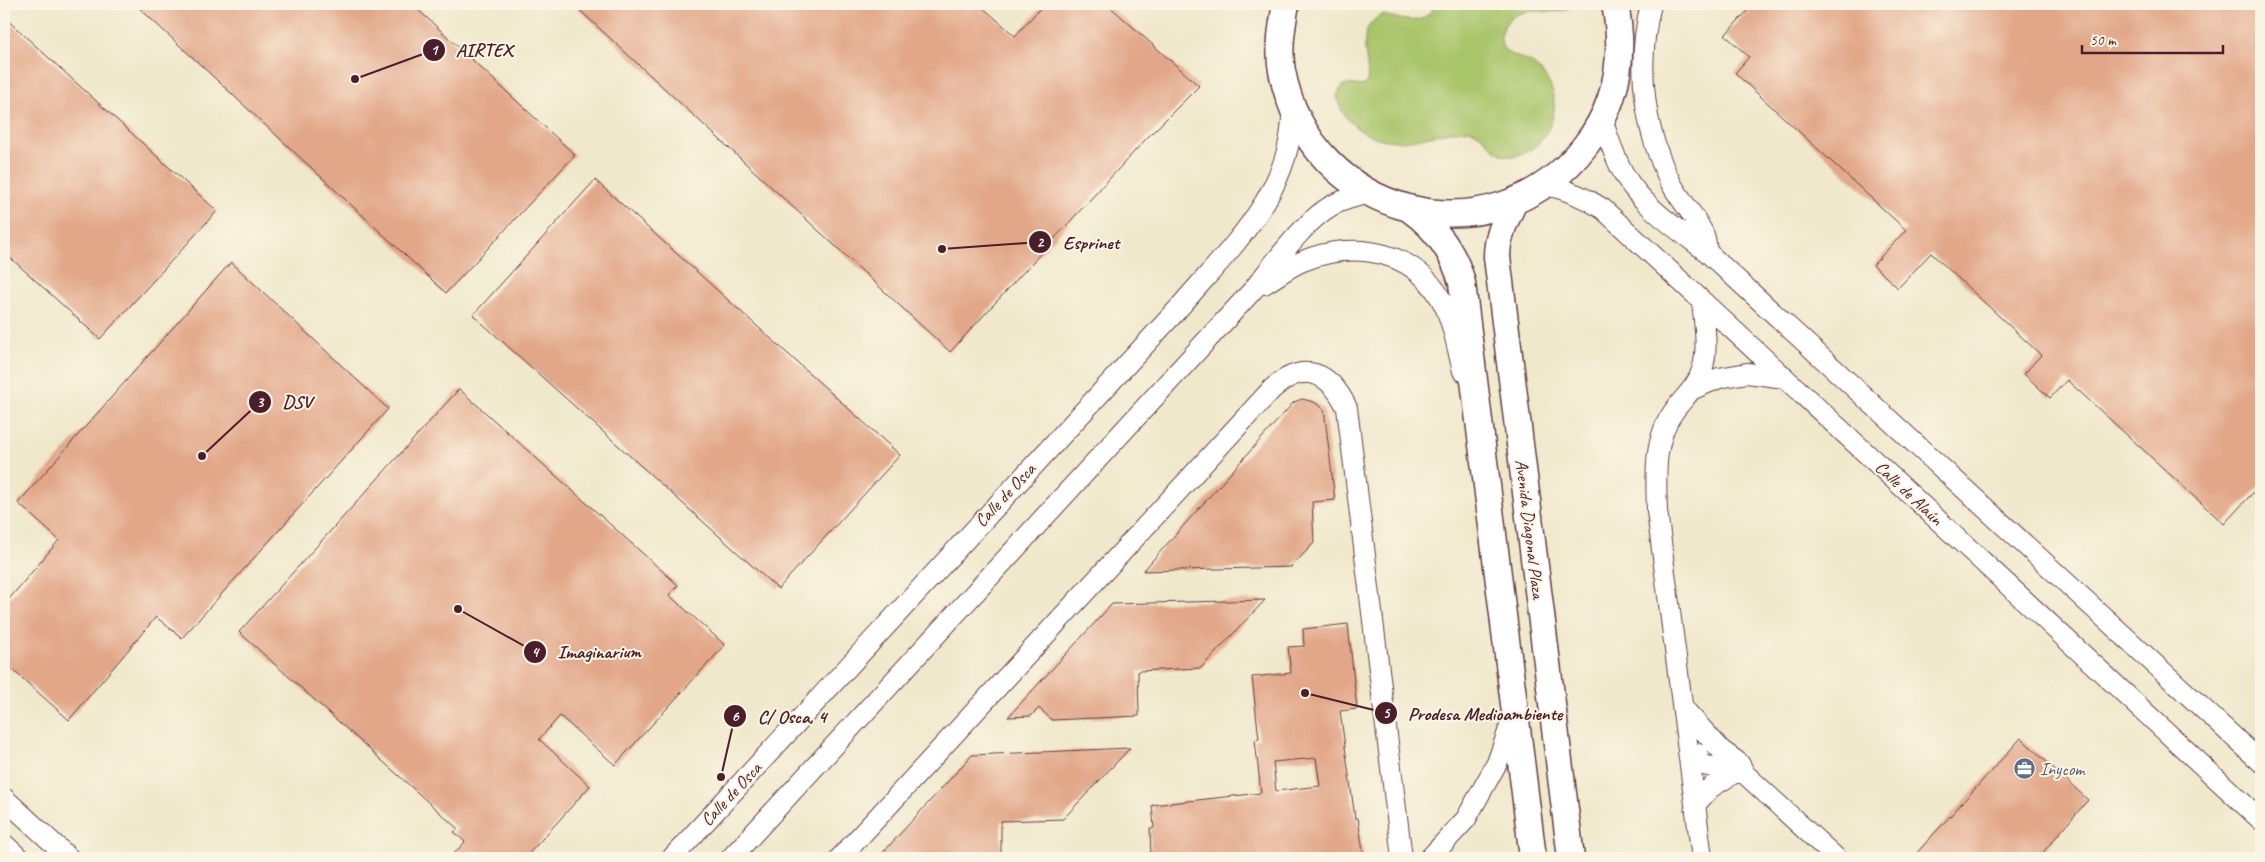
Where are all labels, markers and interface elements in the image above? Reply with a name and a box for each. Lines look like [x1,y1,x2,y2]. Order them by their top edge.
scale bar [2082,22,2224,54]
text: 50 m [2090,31,2117,50]
callout: AIRTEX [421,33,522,67]
text: AIRTEX [456,38,515,62]
text: 1 [431,41,440,60]
callout: Esprinet [1028,225,1129,259]
text: Esprinet [1063,231,1122,255]
text: 2 [1037,233,1045,252]
callout: DSV [248,385,322,419]
text: DSV [282,390,315,414]
text: 3 [257,393,265,412]
street label: Calle de Alaún [1871,456,1948,531]
street label: Calle de Osca [970,458,1041,532]
street label: Avenida Diagonal Plaza [1511,458,1550,602]
callout: Imaginarium [522,635,651,669]
text: Imaginarium [557,640,642,664]
text: 4 [532,643,541,662]
callout: Prodesa Medioambiente [1373,696,1572,730]
callout: C/ Osca, 4 [723,699,836,733]
text: Prodesa Medioambiente [1408,702,1564,726]
text: 5 [1383,704,1391,723]
text: C/ Osca, 4 [758,705,829,729]
text: 6 [731,707,739,726]
street label: Calle de Osca [696,757,767,831]
office icon: Inycom [2012,757,2036,781]
place label: Inycom [2040,758,2086,780]

